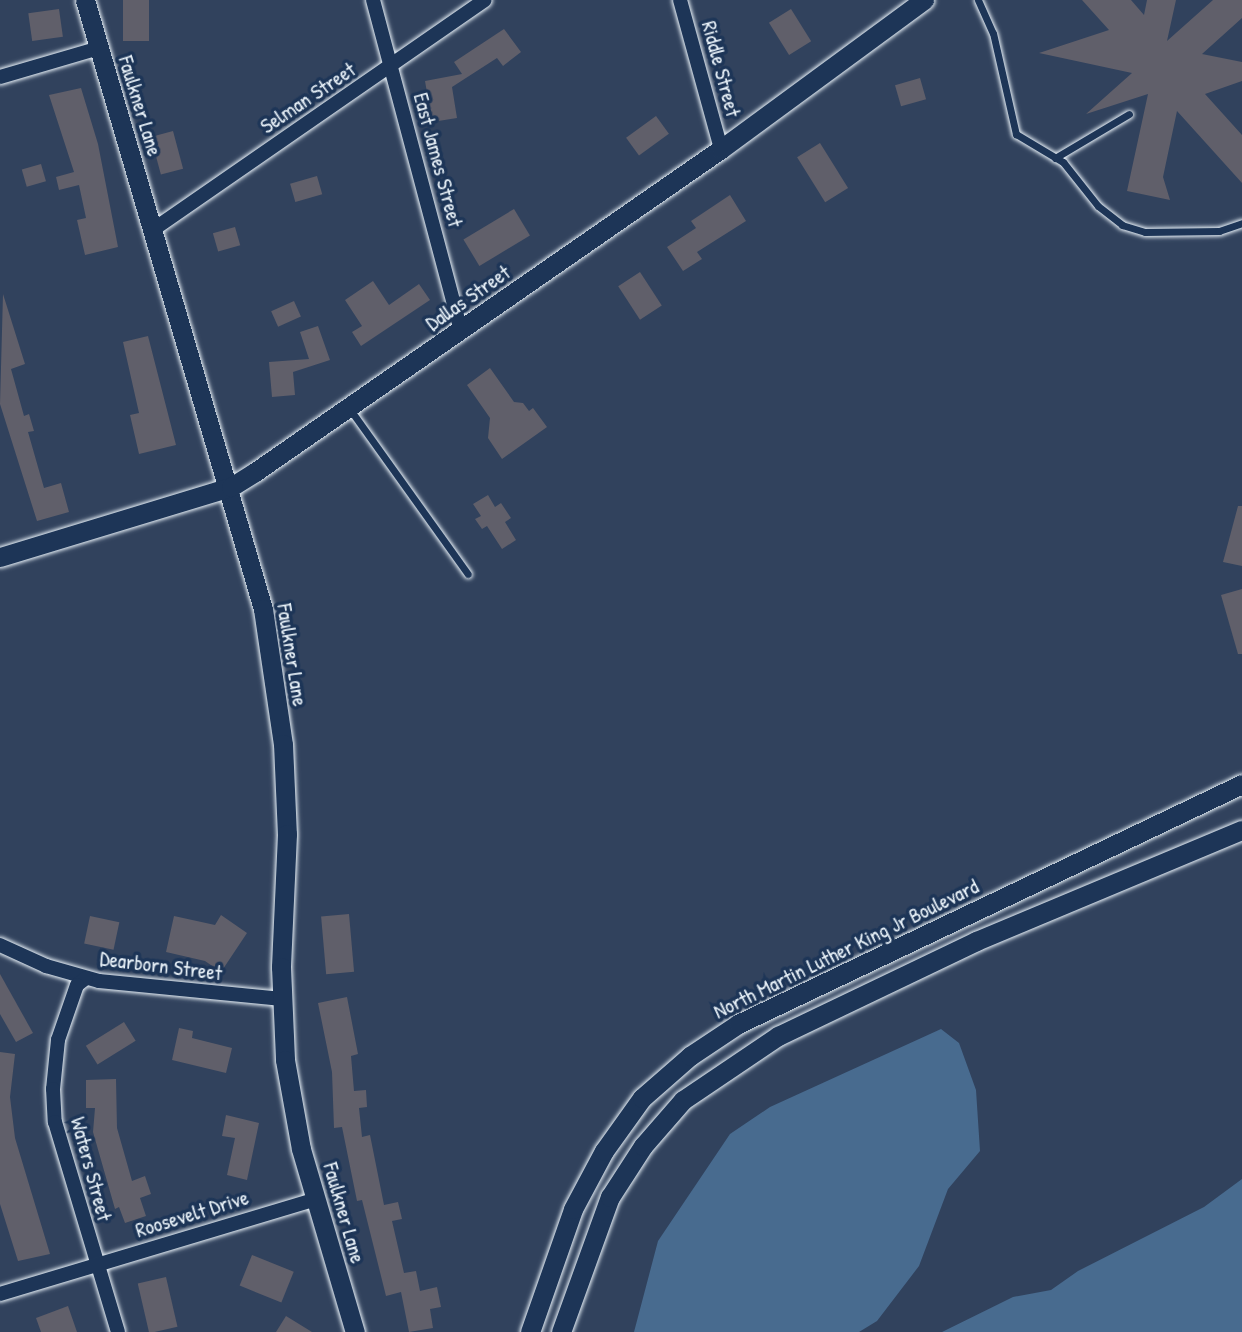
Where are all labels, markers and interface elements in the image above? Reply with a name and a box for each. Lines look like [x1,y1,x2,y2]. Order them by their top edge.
street label: Riddle Street [696,18,746,120]
street label: Faulkner Lane [113,53,167,159]
street label: Selman Street [256,57,360,139]
street label: East James Street [408,90,468,230]
street label: Dallas Street [421,260,515,336]
street label: Faulkner Lane [271,602,313,708]
street label: North Martin Luther King Jr Boulevard [709,874,983,1024]
street label: Dearborn Street [98,946,224,986]
street label: Waters Street [65,1114,117,1224]
street label: Faulkner Lane [318,1160,370,1266]
street label: Roosevelt Drive [132,1185,252,1243]

